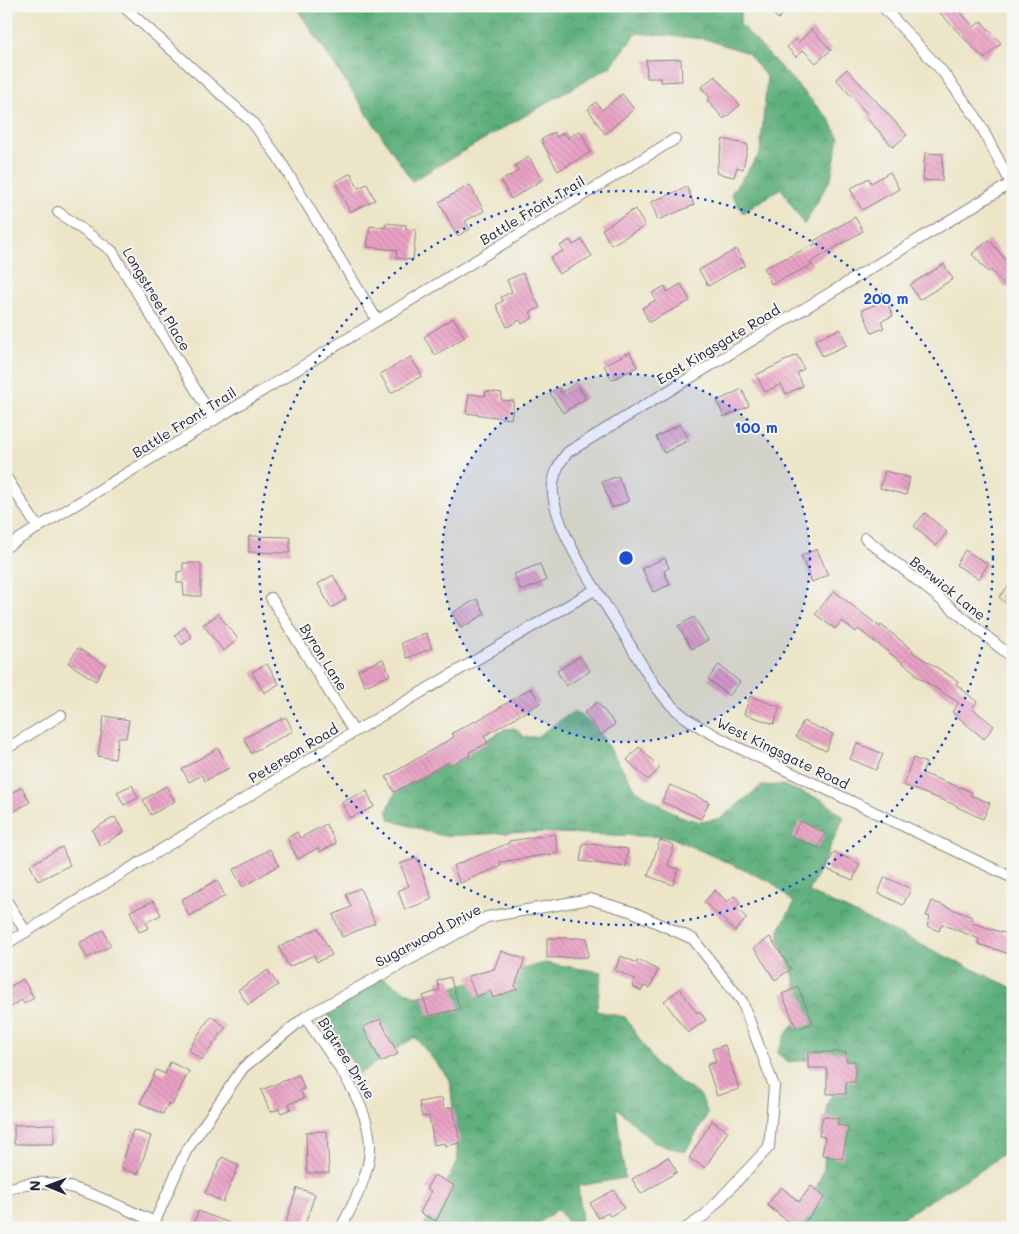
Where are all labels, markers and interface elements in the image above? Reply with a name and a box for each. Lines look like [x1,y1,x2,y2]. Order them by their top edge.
street label: Battle Front Trail [476,171,588,249]
street label: Longstreet Place [119,244,195,354]
text: 200 m [864,288,909,308]
street label: East Kingsgate Road [653,300,783,388]
street label: Battle Front Trail [128,382,240,462]
text: 100 m [734,417,778,437]
centre of rings [617,549,635,567]
street label: Berwick Lane [906,552,990,624]
street label: Byron Lane [296,620,352,694]
street label: West Kingsgate Road [714,713,852,793]
street label: Peterson Road [245,719,341,787]
street label: Sugarwood Drive [372,899,484,971]
street label: Bigtree Drive [314,1013,380,1103]
north arrow [22,1162,72,1212]
text: N [25,1180,44,1191]

